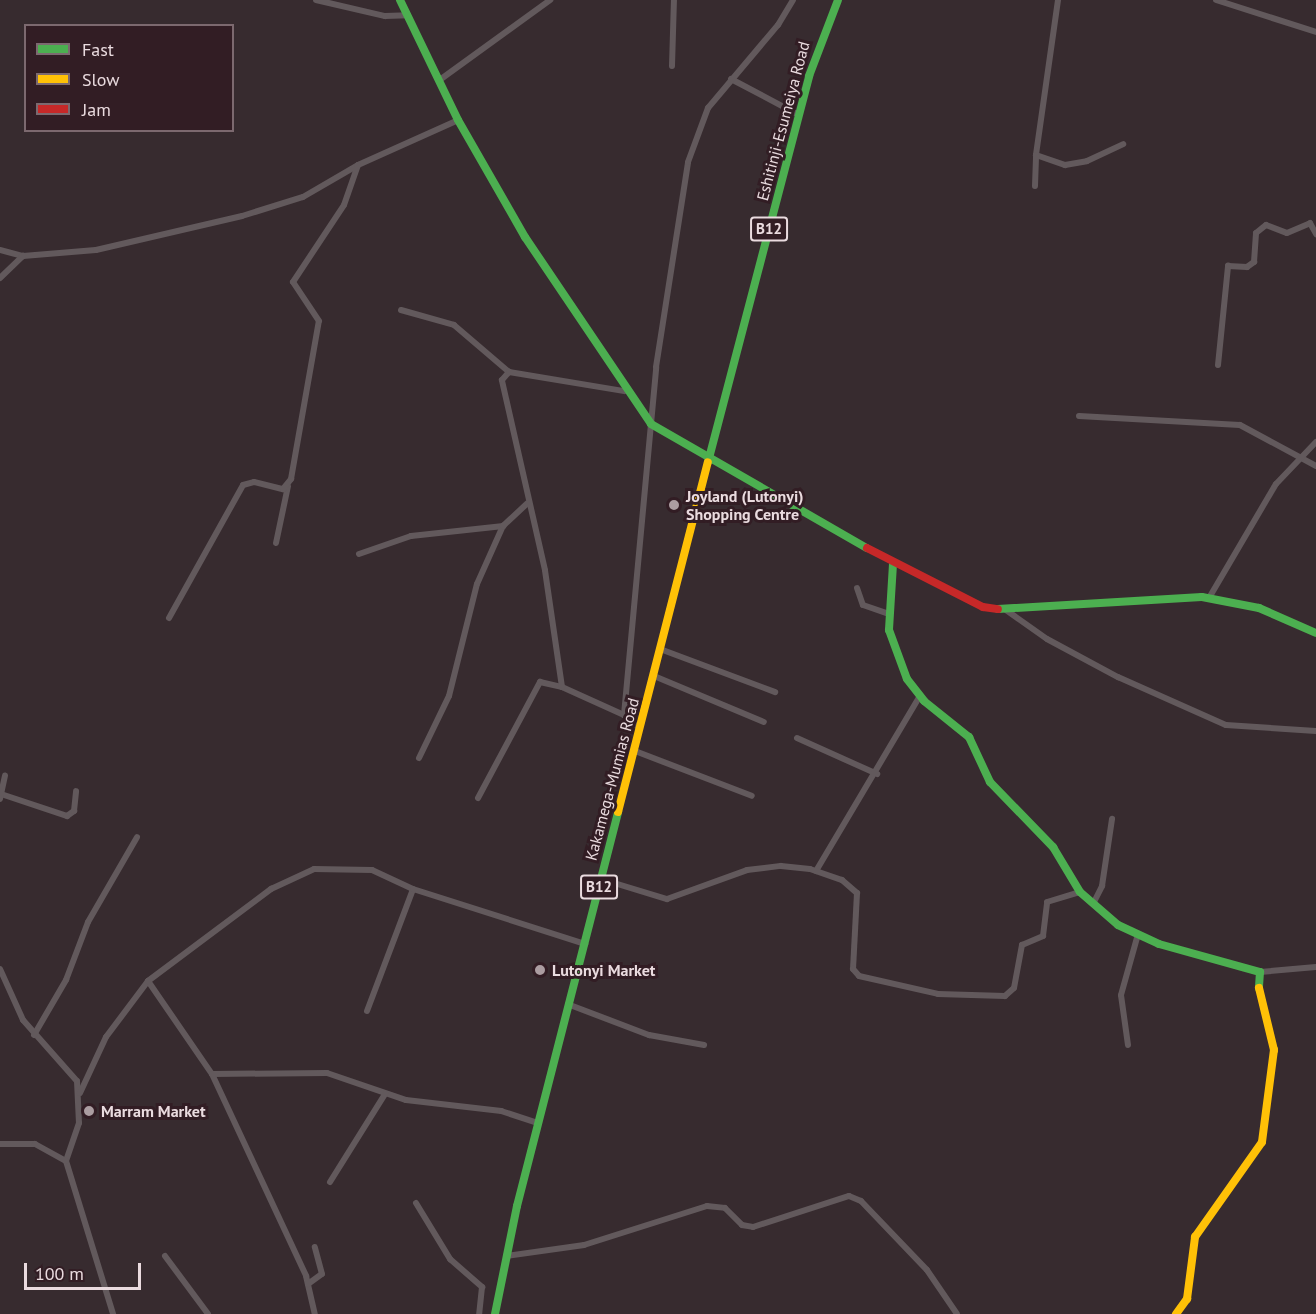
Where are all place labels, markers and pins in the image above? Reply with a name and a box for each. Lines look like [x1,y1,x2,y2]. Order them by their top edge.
place label: Joyland (Lutonyi) Shopping Centre [686,486,803,524]
marker: Joyland (Lutonyi) Shopping Centre [667,498,681,512]
place label: Lutonyi Market [552,960,655,980]
marker: Lutonyi Market [533,963,547,977]
place label: Marram Market [101,1101,206,1121]
marker: Marram Market [82,1104,96,1118]

